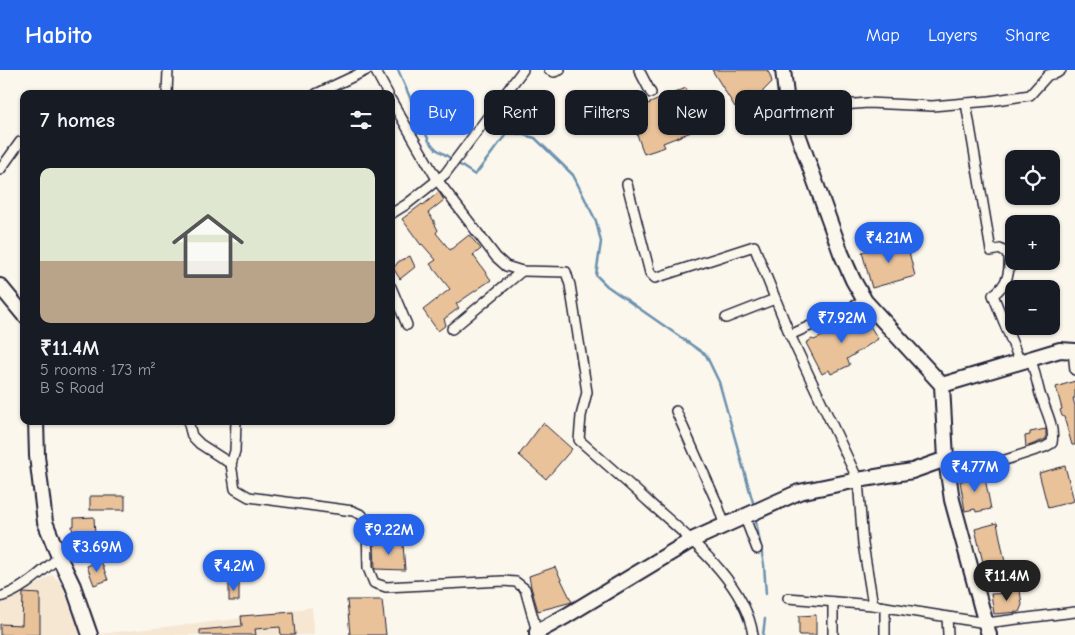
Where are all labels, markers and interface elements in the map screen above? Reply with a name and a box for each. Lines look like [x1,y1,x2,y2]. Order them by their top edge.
text: Habito [25,21,92,49]
text: Map [866,25,900,46]
text: Layers [928,25,977,46]
text: Share [1005,25,1050,46]
chip: Buy [410,90,474,135]
chip: Rent [484,90,555,135]
chip: Filters [565,90,648,135]
chip: New [658,90,725,135]
chip: Apartment [735,90,852,135]
icon: filters [347,106,375,134]
text: 7 homes [40,108,115,132]
map controls [1005,150,1060,335]
button: locate [1005,150,1060,205]
icon: home [163,201,253,291]
button: + [1005,215,1060,270]
pin: ₹4.21M [848,222,930,264]
text: ₹4.21M [866,229,912,247]
button: − [1005,280,1060,335]
pin: ₹7.92M [801,302,883,344]
text: ₹7.92M [818,309,866,327]
text: ₹11.4M [40,336,99,360]
text: 5 rooms · 173 m² [40,361,155,379]
text: B S Road [40,379,104,397]
pin: ₹4.77M [934,450,1016,493]
text: ₹4.77M [952,458,998,476]
pin: ₹9.22M [348,514,430,556]
text: ₹9.22M [364,521,414,539]
pin: ₹3.69M [56,530,138,573]
text: ₹3.69M [72,538,122,556]
pin: ₹4.2M [199,550,269,592]
text: ₹4.2M [214,557,254,575]
pin: ₹11.4M [966,560,1048,602]
text: ₹11.4M [984,567,1030,585]

